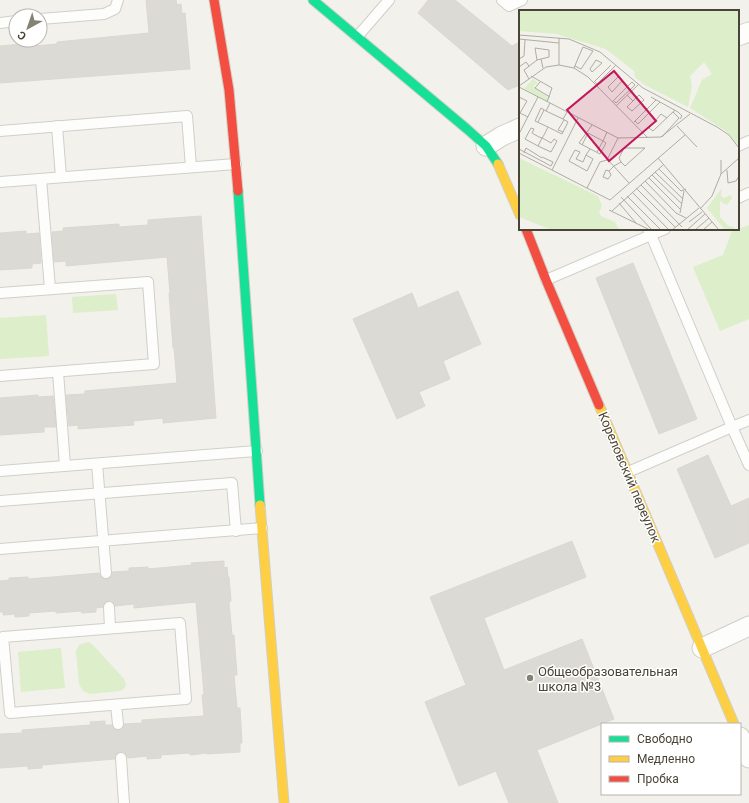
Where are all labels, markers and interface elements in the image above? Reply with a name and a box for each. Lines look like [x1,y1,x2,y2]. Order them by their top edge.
north arrow [8,8,48,48]
inset map [519,10,739,230]
text: С [15,28,29,43]
street label: Кореловский переулок [595,410,664,545]
place label: Общеобразовательная школа №3 [538,664,678,694]
marker: Общеобразовательная школа №3 [525,673,535,683]
legend [601,723,741,795]
text: Свободно [637,732,693,746]
text: Медленно [637,752,695,766]
text: Пробка [637,772,679,786]

